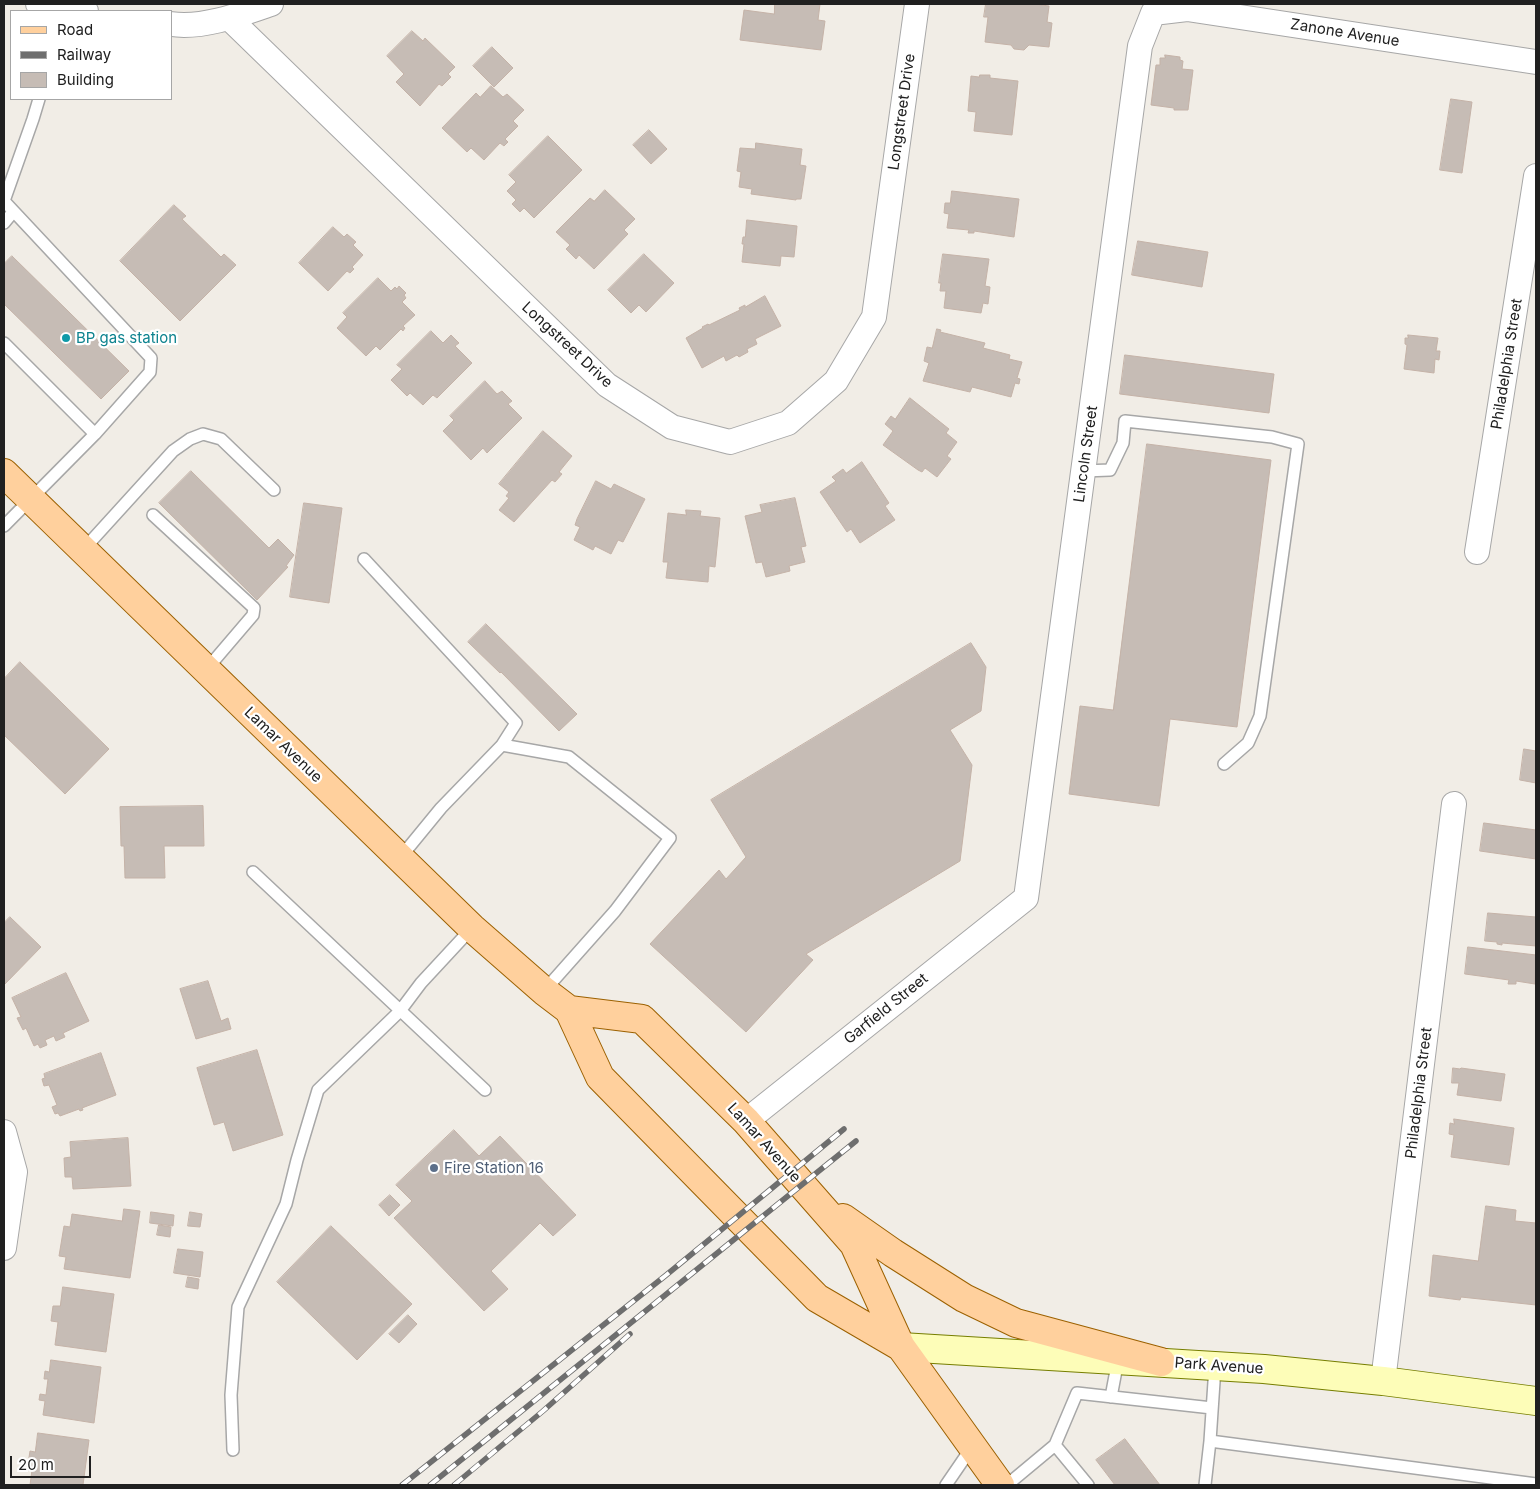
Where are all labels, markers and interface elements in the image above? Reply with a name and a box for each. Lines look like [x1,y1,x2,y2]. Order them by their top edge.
legend [10,10,172,100]
street label: Zanone Avenue [1289,15,1401,51]
text: Road [57,20,93,39]
text: Railway [57,45,111,64]
street label: Longstreet Drive [885,53,919,171]
text: Building [57,70,114,89]
street label: Philadelphia Street [1488,297,1526,431]
street label: Longstreet Drive [518,298,616,392]
place label: BP gas station [76,329,177,347]
marker: BP gas station [60,332,72,344]
street label: Lincoln Street [1070,404,1102,504]
street label: Lamar Avenue [240,703,326,787]
street label: Garfield Street [840,970,932,1048]
street label: Philadelphia Street [1402,1026,1436,1160]
street label: Lamar Avenue [724,1099,804,1187]
place label: Fire Station 16 [444,1159,544,1177]
marker: Fire Station 16 [428,1162,440,1174]
street label: Park Avenue [1174,1354,1264,1378]
scale bar [12,1446,94,1478]
text: 20 m [18,1455,54,1474]

